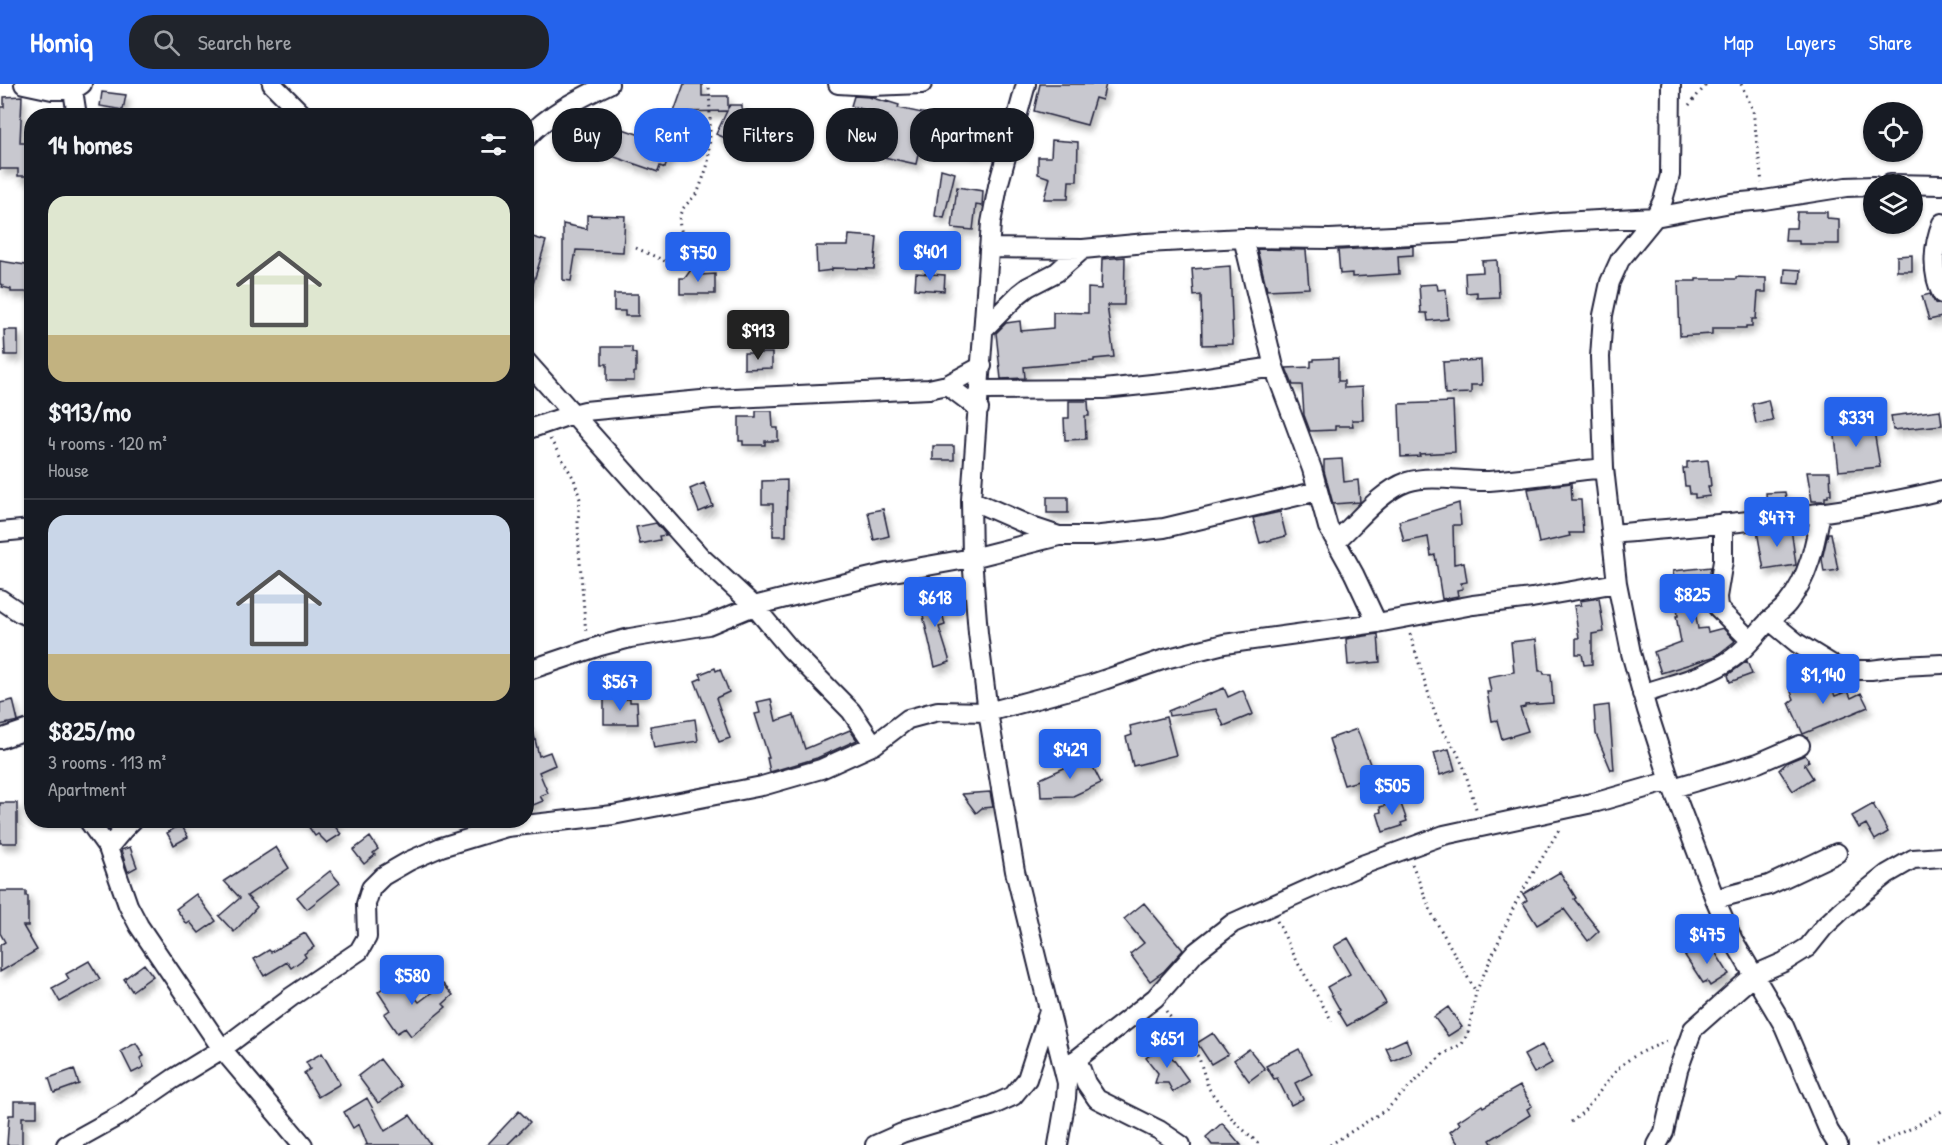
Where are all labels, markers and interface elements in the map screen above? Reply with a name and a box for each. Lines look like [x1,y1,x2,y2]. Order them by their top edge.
search box [129,15,549,69]
text: Homiq [30,23,93,61]
icon: search [150,26,183,59]
text: Search here [198,27,292,57]
text: Map [1724,28,1753,57]
text: Layers [1786,28,1836,57]
text: Share [1869,28,1912,57]
map controls [1863,102,1923,234]
button: locate [1863,102,1923,162]
chip: Buy [552,108,622,162]
chip: Rent [634,108,711,162]
chip: Filters [723,108,814,162]
chip: New [826,108,898,162]
chip: Apartment [910,108,1034,162]
text: 14 homes [48,127,133,162]
icon: filters [477,128,510,161]
button: layers [1863,174,1923,234]
pin: $401 [894,231,966,282]
pin: $750 [662,232,734,283]
icon: home [225,235,333,343]
text: $401 [913,237,947,264]
text: $750 [679,238,717,265]
pin: $913 [722,310,794,361]
text: $913 [741,316,775,343]
text: $913/mo [48,394,131,429]
pin: $339 [1820,397,1892,448]
text: $339 [1838,403,1874,430]
text: 4 rooms · 120 m² [48,429,167,456]
text: House [48,456,89,483]
pin: $477 [1741,497,1813,548]
text: $477 [1758,503,1796,530]
icon: home [225,554,333,662]
pin: $825 [1656,574,1728,625]
pin: $618 [899,577,971,628]
text: $825 [1674,580,1710,607]
text: $618 [918,583,952,610]
pin: $1,140 [1774,654,1872,705]
text: $1,140 [1800,660,1846,687]
pin: $567 [584,661,656,712]
text: $567 [602,667,638,694]
text: $825/mo [48,713,135,748]
pin: $429 [1034,729,1106,780]
text: $429 [1053,735,1087,762]
text: 3 rooms · 113 m² [48,748,166,775]
pin: $505 [1356,765,1428,816]
text: $505 [1374,771,1410,798]
text: Apartment [48,775,126,802]
pin: $475 [1671,914,1743,965]
text: $475 [1689,920,1725,947]
pin: $580 [376,955,448,1006]
text: $580 [394,961,430,988]
pin: $651 [1131,1018,1203,1069]
text: $651 [1150,1024,1184,1051]

